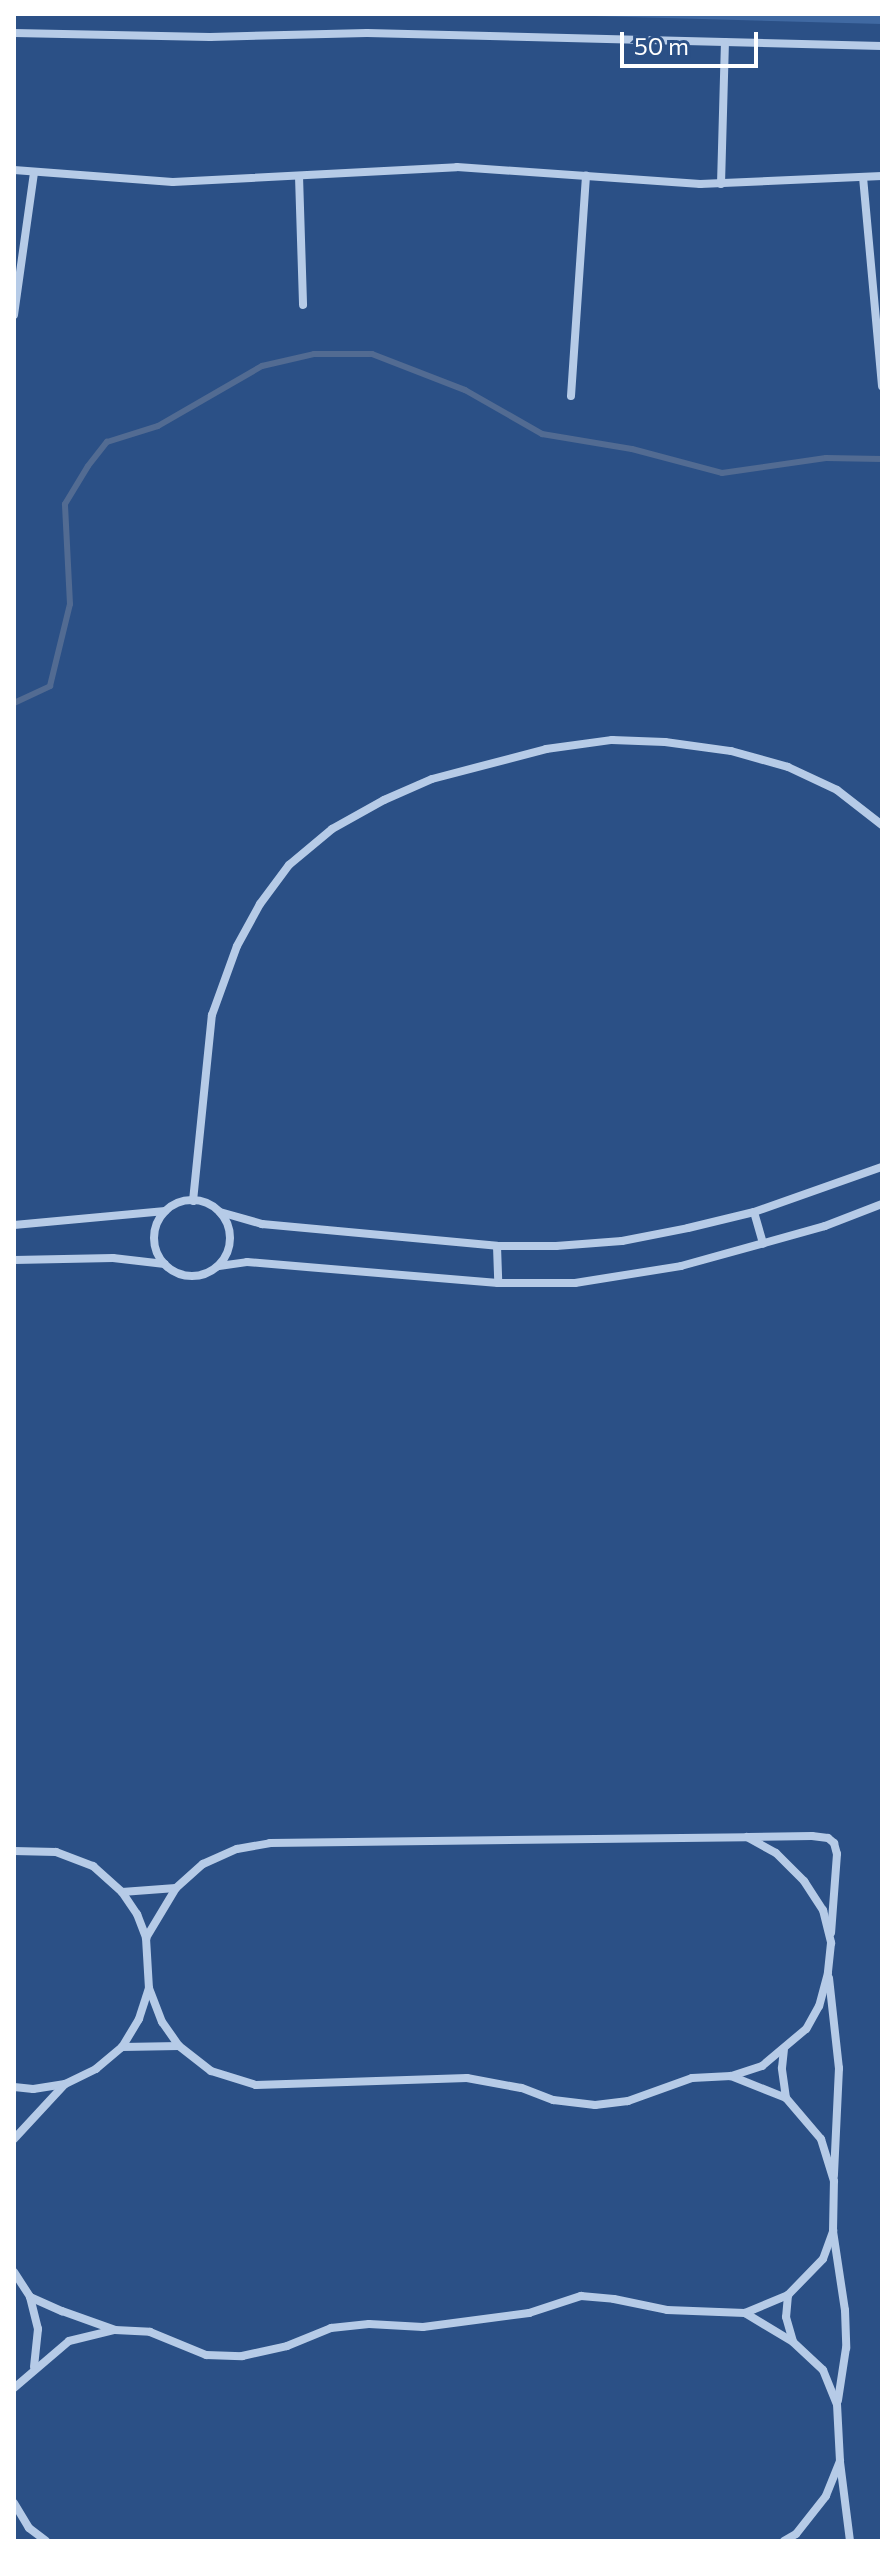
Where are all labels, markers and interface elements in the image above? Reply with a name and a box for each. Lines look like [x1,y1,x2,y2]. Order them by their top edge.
scale bar [624,16,762,66]
text: 50 m [634,31,689,60]

